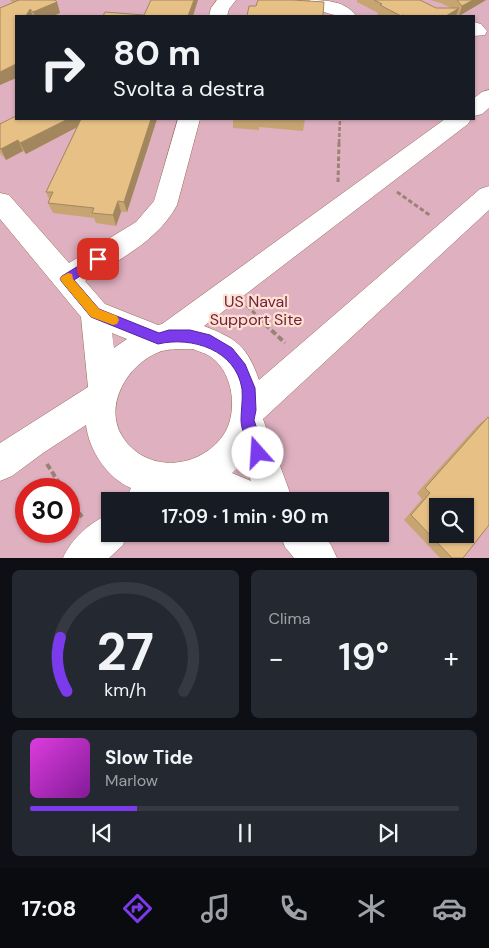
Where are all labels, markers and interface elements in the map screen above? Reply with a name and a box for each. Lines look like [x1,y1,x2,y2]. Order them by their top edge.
text: 80 m [113,30,201,76]
icon: right [30,35,95,100]
text: Svolta a destra [113,74,265,103]
pin [77,238,119,280]
icon: arrive [84,245,112,273]
park label: US Naval Support Site [210,291,302,330]
position arrow [231,426,283,478]
speed limit sign: 30 [15,478,80,543]
map controls [429,498,474,543]
button: search [429,498,474,543]
text: 17:09 · 1 min · 90 m [162,504,329,529]
text: Clima [269,608,310,629]
text: 27 [96,618,154,686]
text: 19° [338,632,389,682]
text: − [269,640,284,677]
text: + [444,640,459,677]
text: km/h [104,678,146,702]
text: Slow Tide [105,745,193,770]
text: Marlow [105,770,158,791]
icon: previous [88,819,116,847]
icon: pause [231,819,259,847]
icon: next [374,819,402,847]
icon: directions [120,891,155,926]
icon: music [198,891,233,926]
icon: phone [276,891,311,926]
icon: climate [354,891,389,926]
icon: car [432,891,467,926]
text: 17:08 [22,894,76,923]

